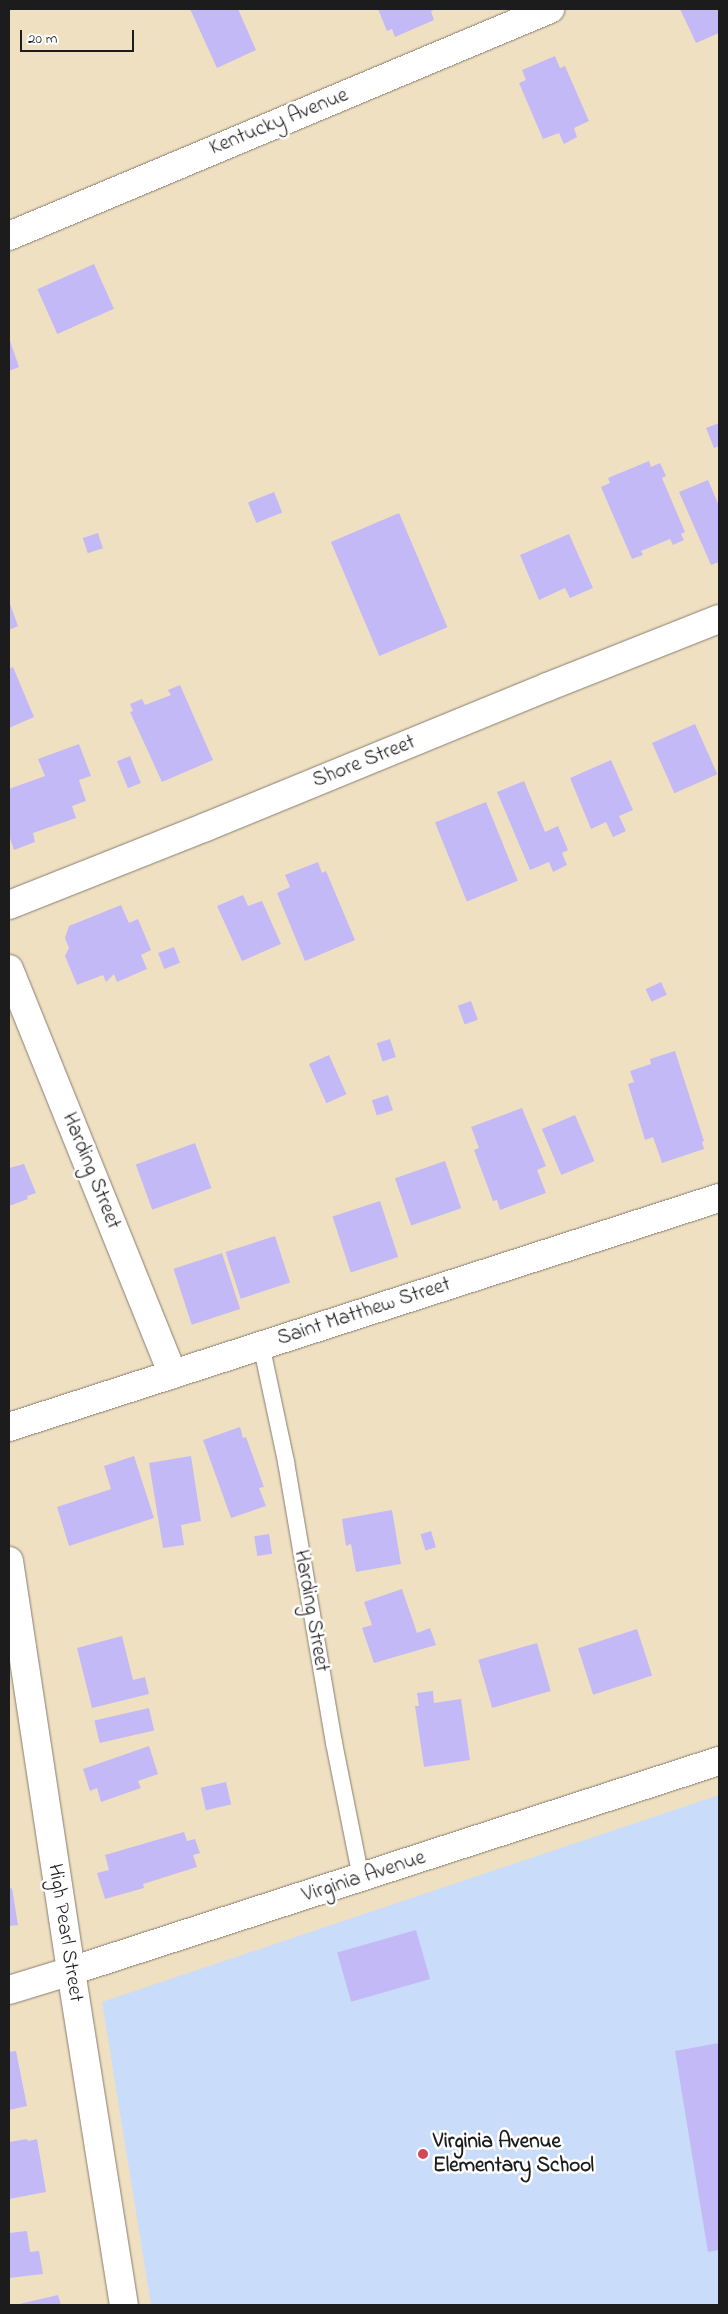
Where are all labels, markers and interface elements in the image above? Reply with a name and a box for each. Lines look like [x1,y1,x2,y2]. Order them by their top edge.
scale bar [22,20,136,52]
text: 20 m [28,28,57,50]
street label: Kentucky Avenue [206,83,352,161]
street label: Shore Street [309,730,419,794]
street label: Harding Street [56,1109,126,1233]
street label: Saint Matthew Street [274,1272,454,1352]
street label: Harding Street [288,1548,334,1674]
street label: Virginia Avenue [299,1845,429,1909]
street label: High Pearl Street [42,1862,88,2004]
place label: Virginia Avenue Elementary School [433,2129,594,2179]
marker: Virginia Avenue Elementary School [417,2148,429,2160]

